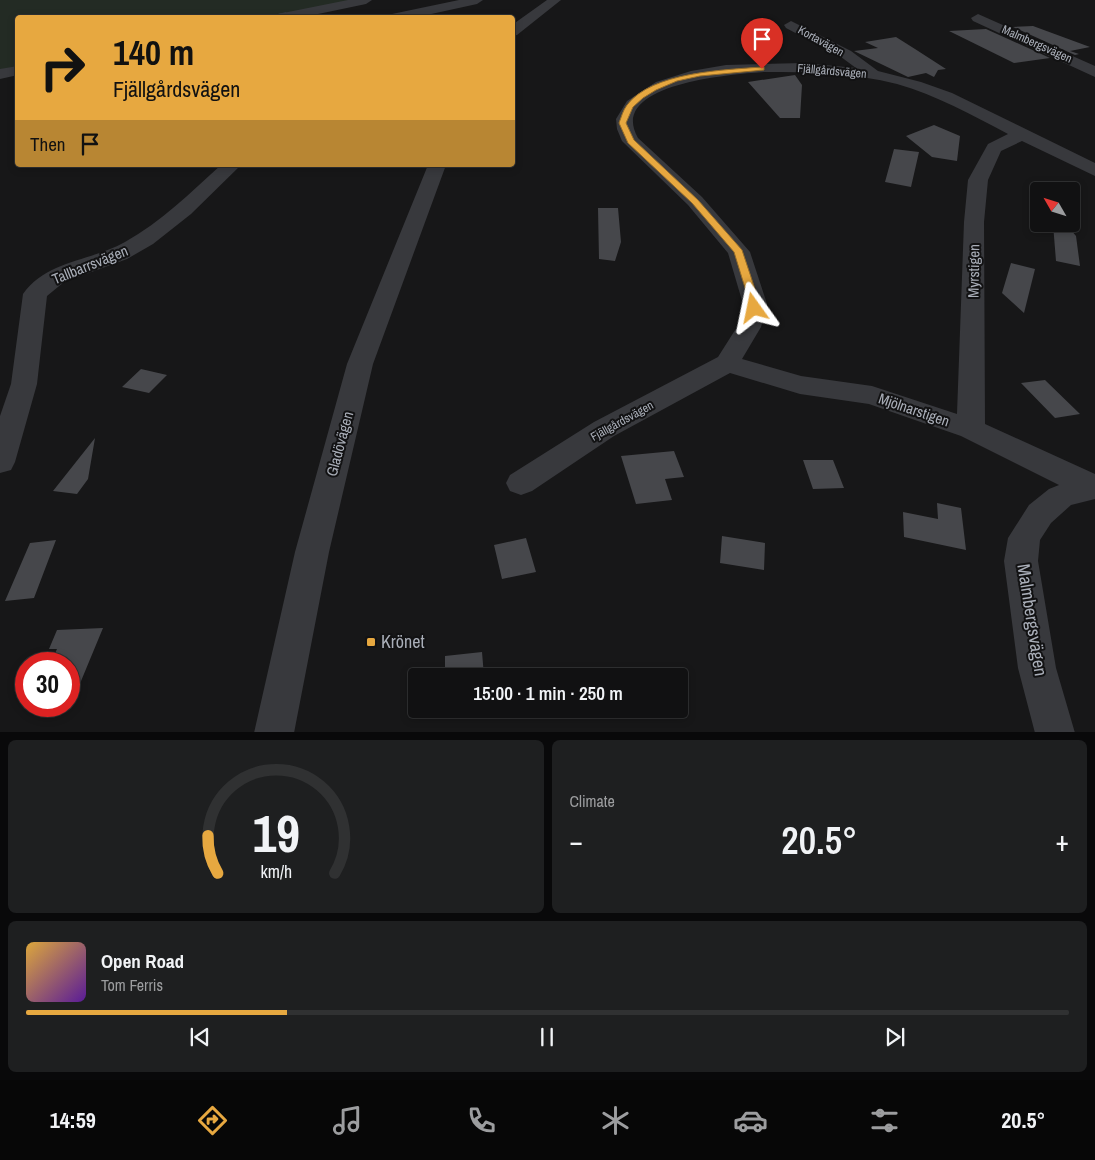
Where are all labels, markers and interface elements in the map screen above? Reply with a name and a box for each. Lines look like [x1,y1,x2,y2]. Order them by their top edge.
pin [741,18,783,69]
street label: Malmbergsvägen [999,21,1075,67]
street label: Kortavägen [795,22,847,60]
icon: arrive [748,25,776,53]
text: 140 m [113,29,194,76]
icon: right [30,35,95,100]
street label: Fjällgårdsvägen [797,60,867,82]
text: Fjällgårdsvägen [113,74,240,104]
icon: arrive [76,130,104,158]
text: Then [30,131,66,157]
north arrow [1030,182,1080,232]
map controls [1030,182,1080,232]
street label: Tallbarrsvägen [49,240,131,289]
street label: Myrstigen [963,244,984,298]
position arrow [727,281,779,333]
street label: Mjölnarstigen [876,388,952,431]
street label: Fjällgårdsvägen [588,397,656,445]
street label: Gladövägen [321,409,358,479]
street label: Malmbergsvägen [1011,562,1054,678]
place label: Krönet [381,629,425,654]
marker: Krönet [365,636,377,648]
speed limit sign: 30 [15,652,80,717]
text: 15:00 · 1 min · 250 m [473,680,623,706]
text: Climate [570,790,615,812]
text: 19 [252,798,299,868]
text: 20.5° [781,815,857,866]
text: − [570,822,583,860]
text: + [1056,822,1069,860]
text: km/h [260,860,292,884]
text: Open Road [101,948,184,974]
text: Tom Ferris [101,974,163,996]
icon: previous [186,1023,214,1051]
icon: pause [533,1023,561,1051]
icon: next [881,1023,909,1051]
icon: directions [195,1103,230,1138]
icon: music [330,1103,365,1138]
icon: phone [464,1103,499,1138]
icon: climate [598,1103,633,1138]
icon: car [733,1103,768,1138]
icon: filters [867,1103,902,1138]
text: 14:59 [50,1105,96,1135]
text: 20.5° [1001,1105,1045,1135]

